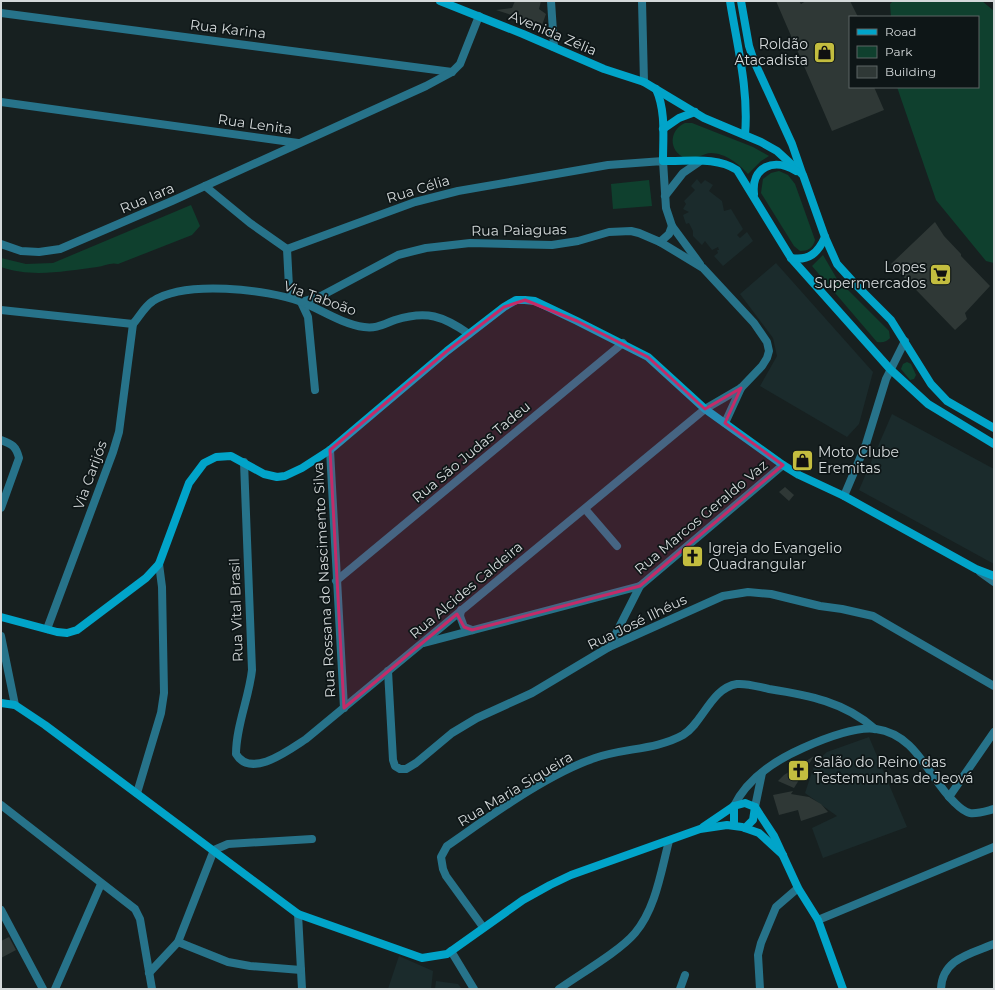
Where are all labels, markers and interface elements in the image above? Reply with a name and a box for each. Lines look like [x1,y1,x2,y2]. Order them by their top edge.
street label: Avenida Zélia [507,6,599,60]
street label: Rua Karina [189,15,267,43]
legend [849,16,979,88]
text: Road [885,24,916,39]
place label: Roldão Atacadista [734,35,808,69]
shop icon: Roldão Atacadista [811,39,837,65]
text: Park [885,44,913,59]
text: Building [885,64,936,79]
street label: Rua Lenita [217,110,293,138]
street label: Rua Célia [384,171,452,207]
street label: Rua Iara [117,179,177,217]
street label: Rua Paiaguas [471,220,567,240]
place label: Lopes Supermercados [815,258,926,292]
supermarket icon: Lopes Supermercados [928,262,954,288]
street label: Via Taboão [281,276,359,320]
street label: Rua São Judas Tadeu [408,397,534,507]
street label: Via Carijós [69,438,111,512]
place label: Moto Clube Eremitas [818,443,899,477]
shop icon: Moto Clube Eremitas [789,447,815,473]
street label: Rua Marcos Geraldo Vaz [631,456,771,578]
street label: Rua Rossana do Nascimento Silva [309,462,339,698]
street label: Rua Alcides Caldeira [406,537,526,643]
place label: Igreja do Evangelio Quadrangular [708,539,842,573]
church icon: Igreja do Evangelio Quadrangular [680,543,706,569]
street label: Rua Vital Brasil [225,558,247,662]
street label: Rua José Ilhéus [584,590,690,654]
street label: Rua Maria Siqueira [454,748,576,830]
place label: Salão do Reino das Testemunhas de Jeová [814,753,974,787]
church icon: Salão do Reino das Testemunhas de Jeová [786,757,812,783]

